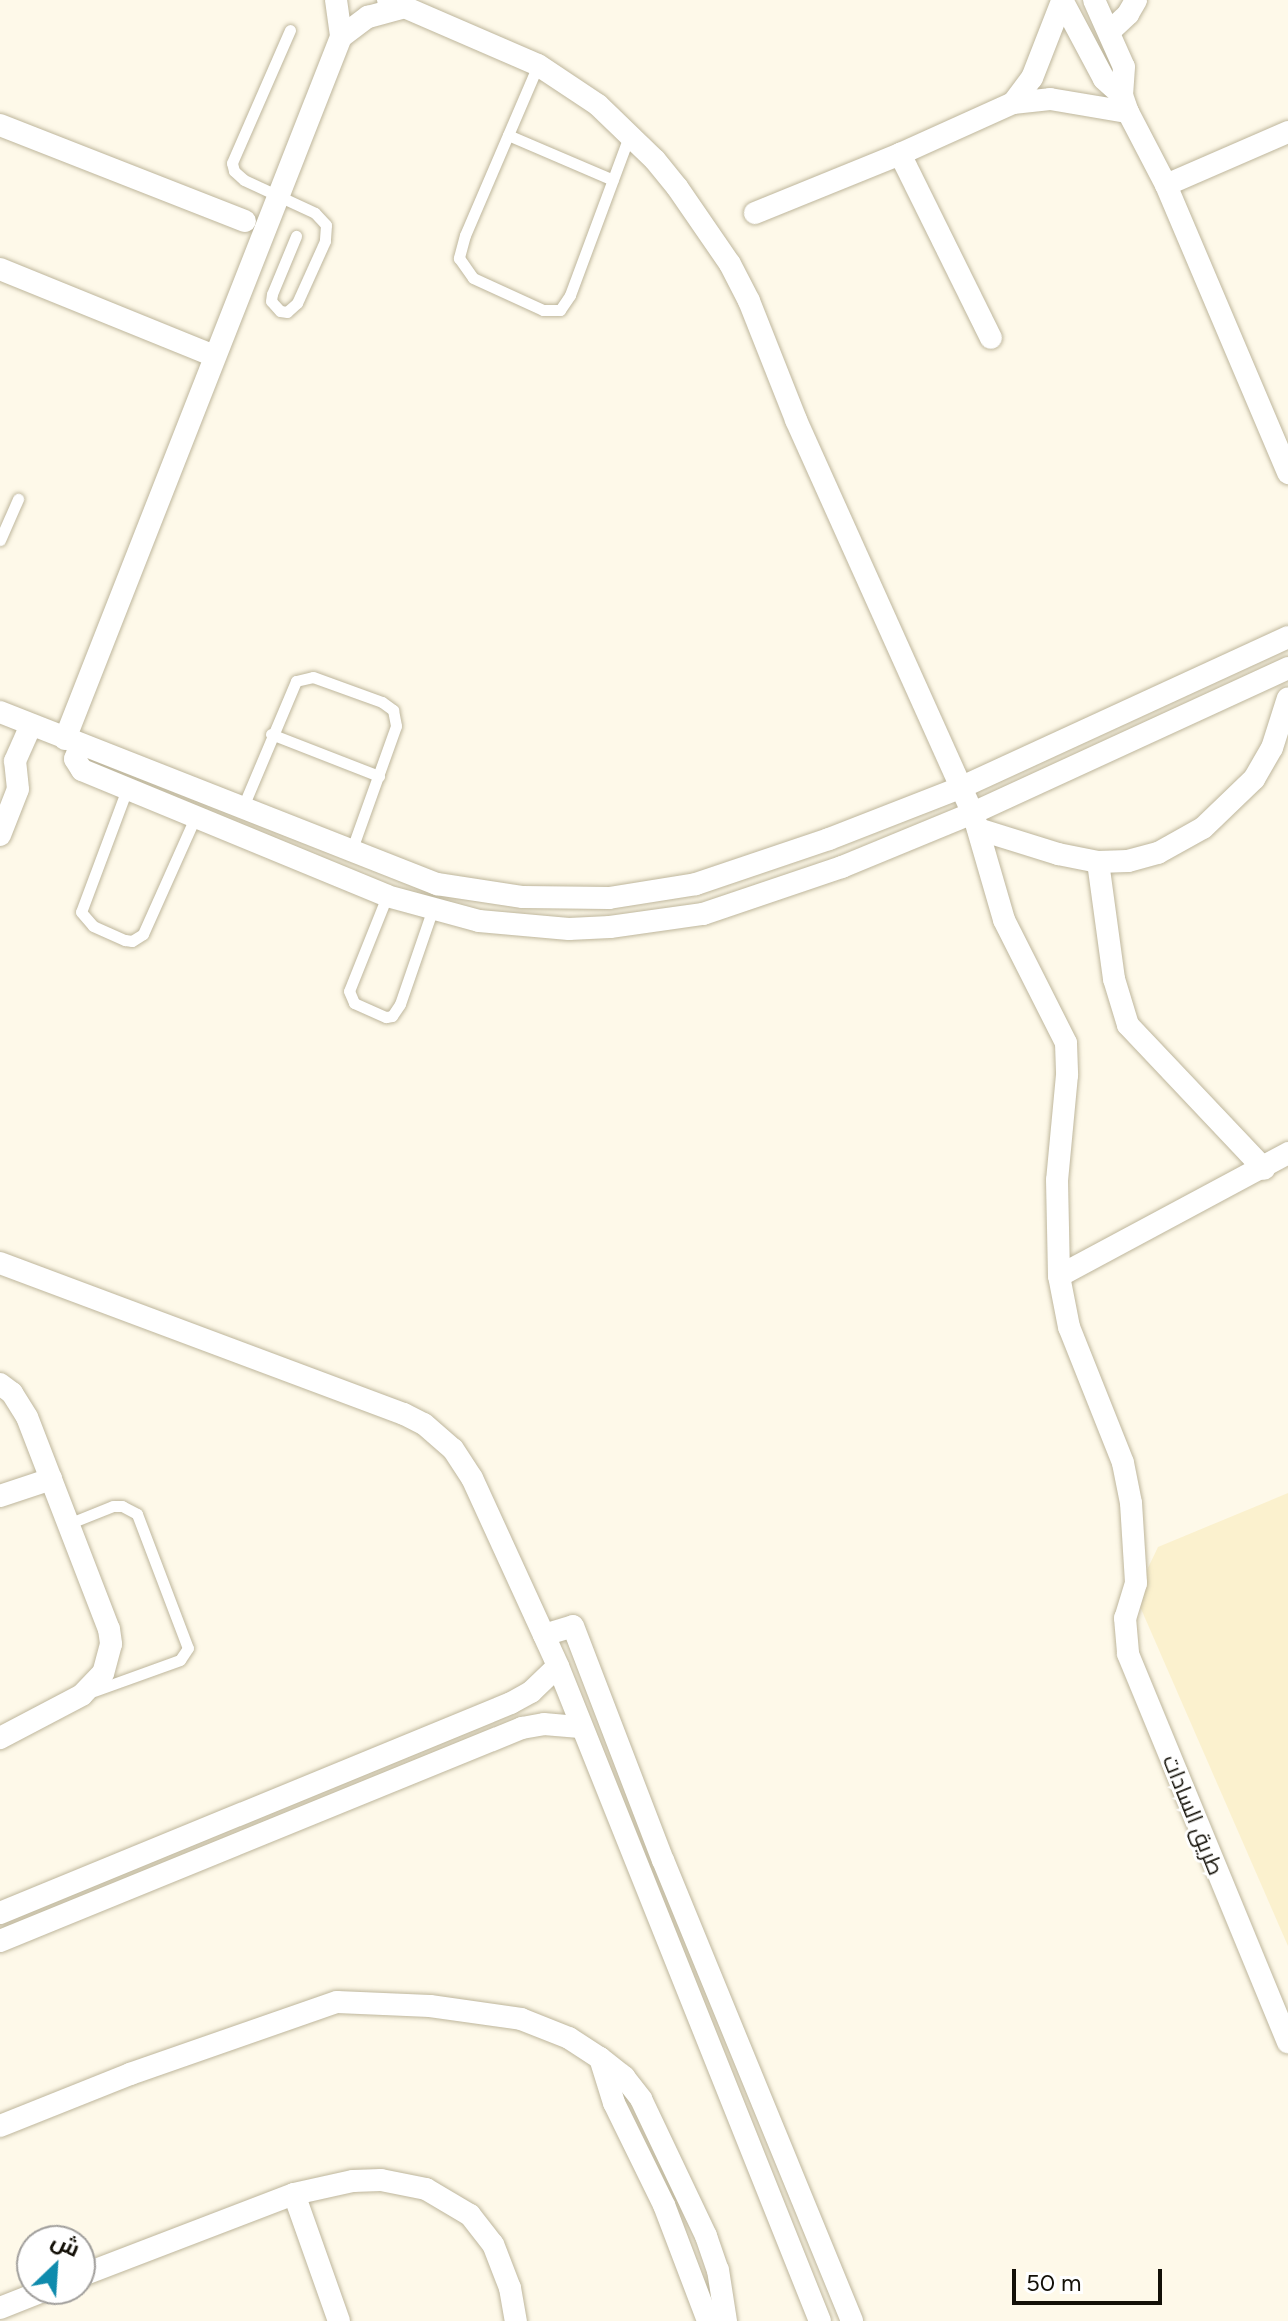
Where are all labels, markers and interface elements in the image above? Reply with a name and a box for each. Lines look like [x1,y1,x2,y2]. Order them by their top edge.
street label: طريق السادات [1157,1751,1229,1879]
north arrow [16,2225,96,2305]
text: ش [47,2226,84,2263]
scale bar [1016,2253,1166,2303]
text: 50 m [1026,2268,1082,2297]

